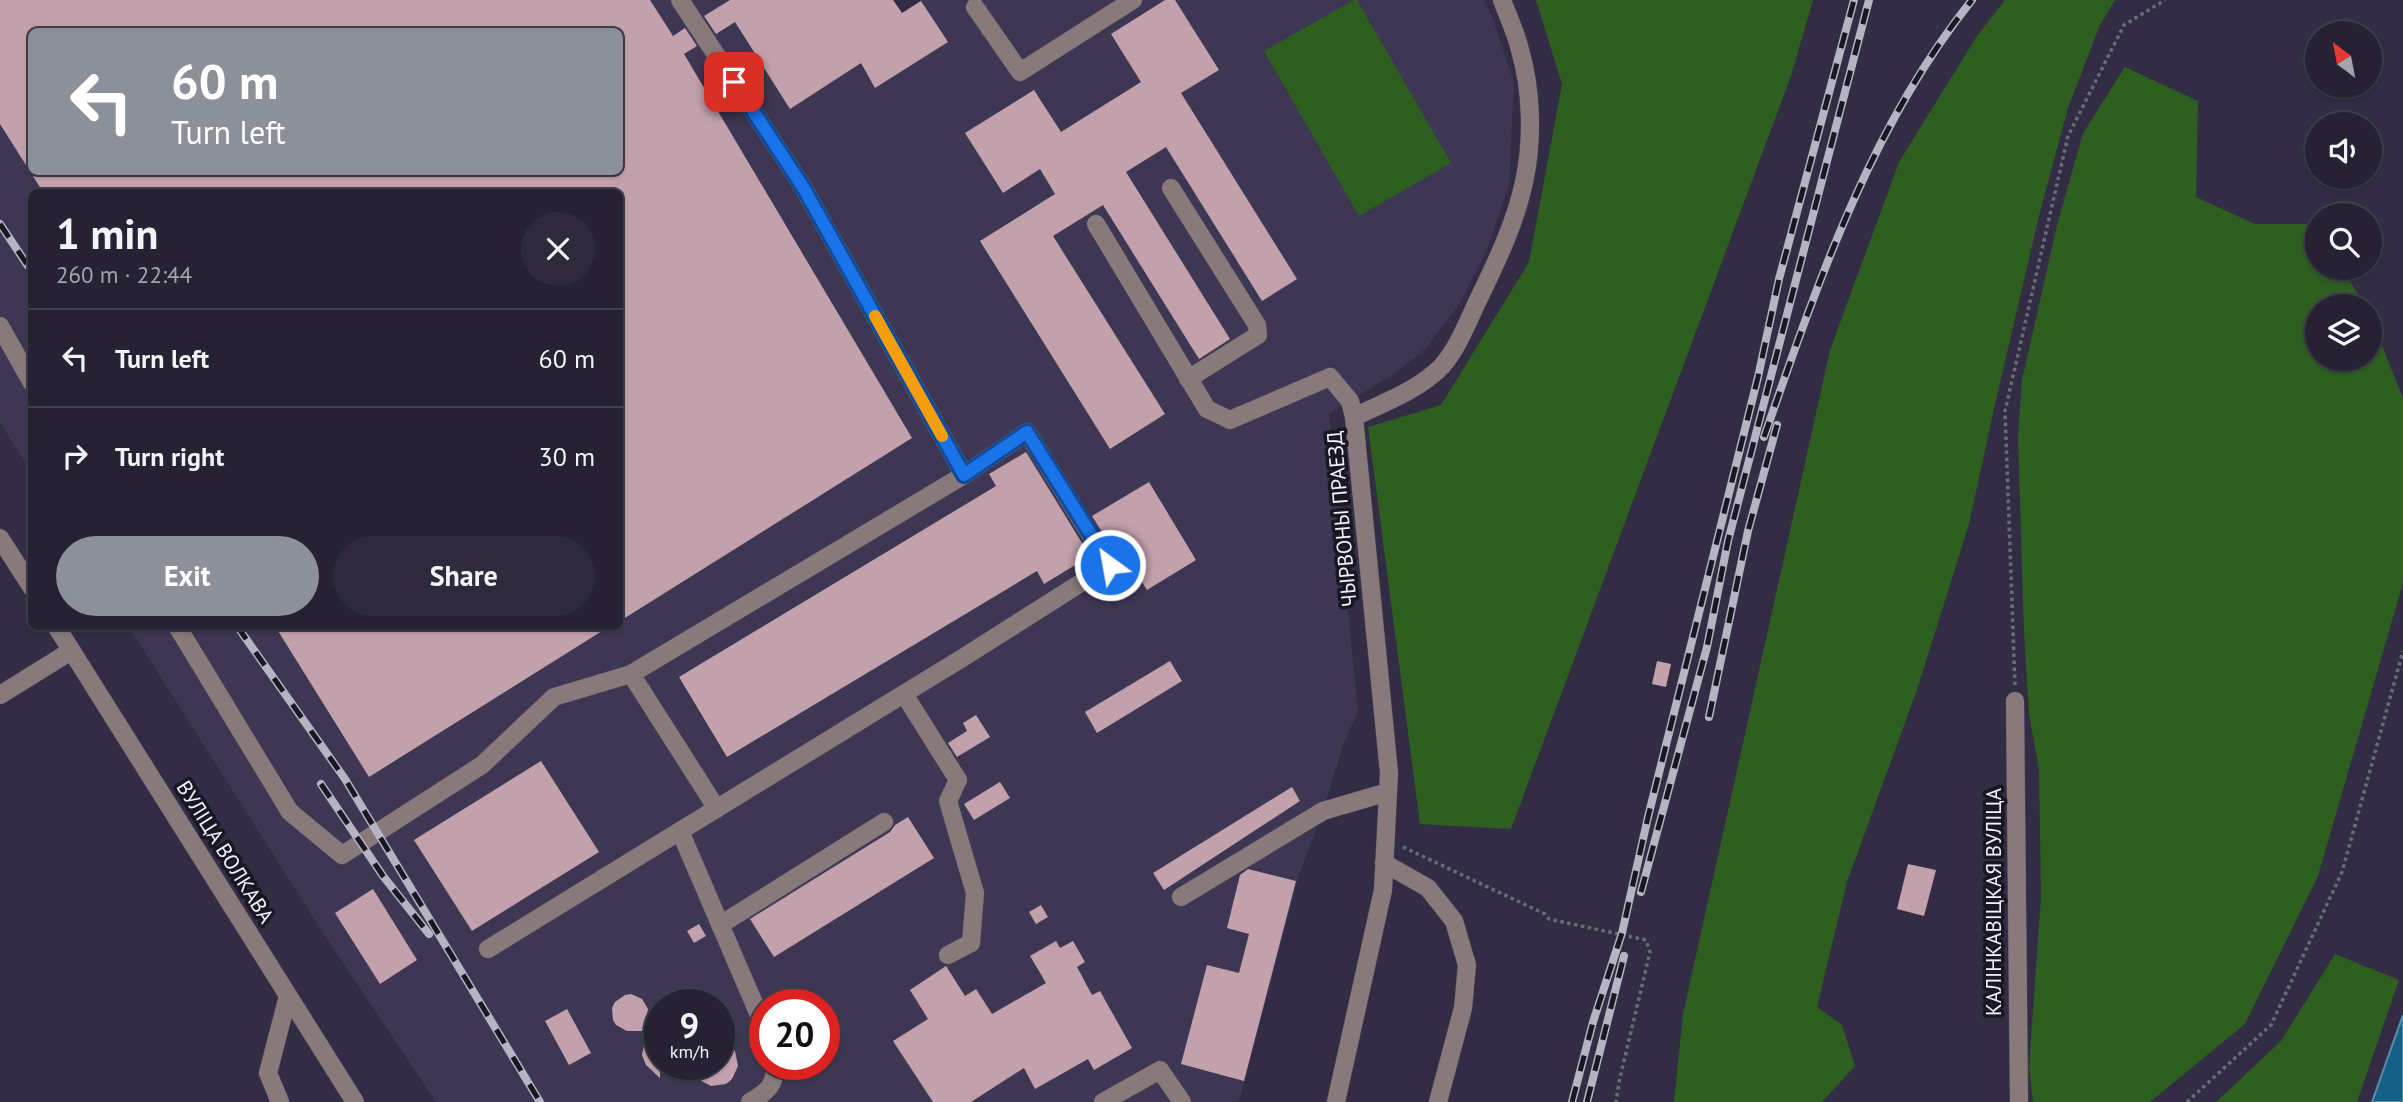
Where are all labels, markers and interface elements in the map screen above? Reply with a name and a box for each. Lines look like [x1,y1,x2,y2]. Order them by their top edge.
north arrow [2305,21,2382,98]
map controls [2305,21,2382,371]
text: 60 m [171,49,278,113]
pin [704,52,764,112]
icon: left [56,56,147,147]
icon: arrive [715,63,753,101]
text: Turn left [171,111,286,153]
button: sound [2305,112,2382,189]
button: search [2305,203,2382,280]
text: 1 min [56,206,158,261]
button: close [521,212,595,286]
text: 260 m · 22:44 [56,260,192,289]
button: layers [2305,294,2382,371]
icon: left [56,339,94,377]
text: Turn left [115,342,209,375]
text: 60 m [539,342,595,375]
street label: ЧЫРВОНЫ ПРАЕЗД [1320,430,1363,608]
icon: right [56,437,94,475]
text: Turn right [115,440,224,473]
text: 30 m [539,440,595,473]
position arrow [1073,528,1147,602]
button: Exit [56,536,319,616]
button: Share [333,536,595,616]
street label: ВУЛІЦА ВОЛКАВА [171,775,280,929]
street label: КАЛІНКАВІЦКАЯ ВУЛІЦА [1980,787,2007,1016]
speed limit sign: 20 [749,989,840,1080]
text: 9 [680,1002,699,1048]
text: km/h [670,1040,709,1063]

